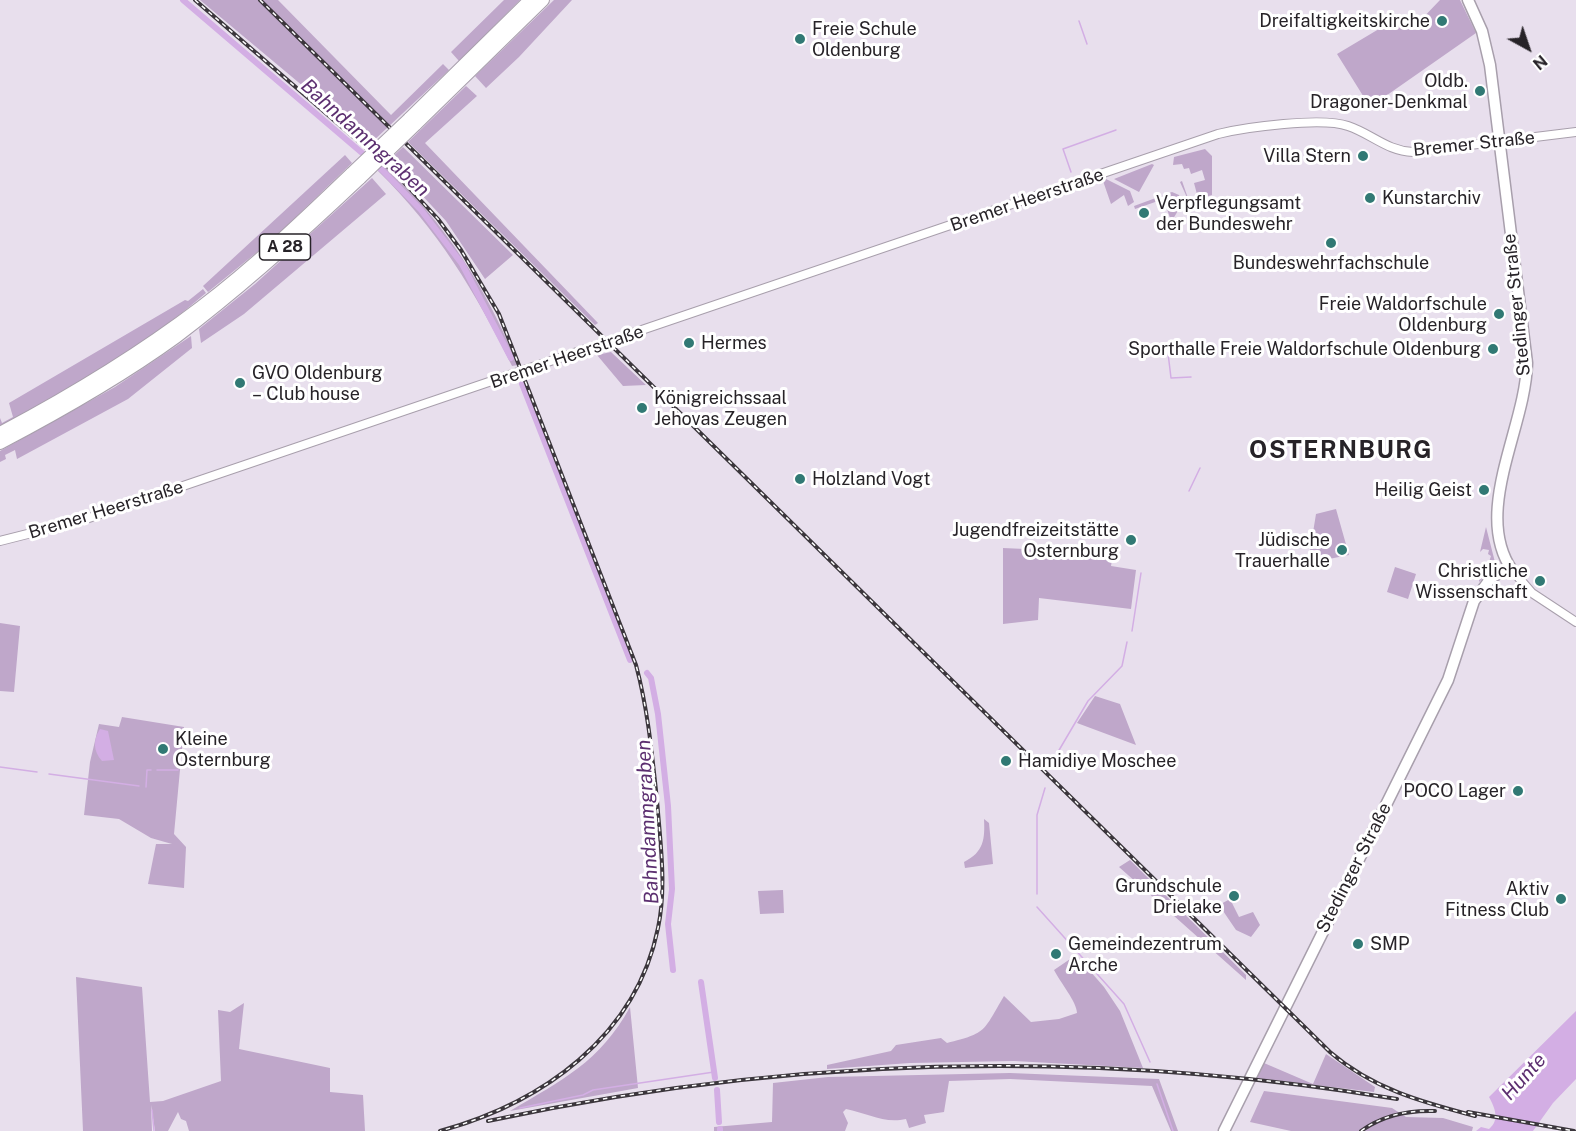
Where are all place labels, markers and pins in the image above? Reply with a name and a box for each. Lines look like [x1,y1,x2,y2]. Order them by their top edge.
place label: Dreifaltigkeitskirche [1259,10,1430,32]
marker: Dreifaltigkeitskirche [1435,14,1449,28]
place label: Freie Schule Oldenburg [812,18,917,60]
marker: Freie Schule Oldenburg [793,32,807,46]
place label: Oldb. Dragoner-Denkmal [1310,70,1468,112]
marker: Oldb. Dragoner-Denkmal [1473,84,1487,98]
place label: Villa Stern [1263,145,1351,167]
marker: Villa Stern [1356,149,1370,163]
place label: Kunstarchiv [1382,187,1481,209]
marker: Kunstarchiv [1363,191,1377,205]
place label: Verpflegungsamt der Bundeswehr [1156,192,1301,234]
marker: Verpflegungsamt der Bundeswehr [1137,206,1151,220]
marker: Bundeswehrfachschule [1324,236,1338,250]
place label: Bundeswehrfachschule [1233,252,1429,274]
place label: Freie Waldorfschule Oldenburg [1319,293,1487,336]
marker: Freie Waldorfschule Oldenburg [1492,307,1506,321]
place label: Hermes [701,332,767,354]
marker: Hermes [682,336,696,350]
place label: Sporthalle Freie Waldorfschule Oldenburg [1128,338,1481,360]
marker: Sporthalle Freie Waldorfschule Oldenburg [1486,342,1500,356]
place label: GVO Oldenburg – Club house [252,362,383,404]
marker: GVO Oldenburg – Club house [233,376,247,390]
place label: Königreichssaal Jehovas Zeugen [654,387,787,430]
marker: Königreichssaal Jehovas Zeugen [635,401,649,415]
place label: Holzland Vogt [812,468,931,490]
marker: Holzland Vogt [793,472,807,486]
place label: Heilig Geist [1374,479,1472,501]
marker: Heilig Geist [1477,483,1491,497]
place label: Jugendfreizeitstätte Osternburg [952,519,1119,562]
place label: Jüdische Trauerhalle [1235,529,1330,572]
marker: Jugendfreizeitstätte Osternburg [1124,533,1138,547]
marker: Jüdische Trauerhalle [1335,543,1349,557]
place label: Christliche Wissenschaft [1415,560,1528,602]
marker: Christliche Wissenschaft [1533,574,1547,588]
place label: Kleine Osternburg [175,728,271,771]
marker: Kleine Osternburg [156,742,170,756]
place label: Hamidiye Moschee [1018,750,1177,772]
marker: Hamidiye Moschee [999,754,1013,768]
place label: POCO Lager [1403,780,1506,802]
marker: POCO Lager [1511,784,1525,798]
place label: Grundschule Drielake [1115,875,1222,918]
place label: Aktiv Fitness Club [1445,878,1549,920]
marker: Grundschule Drielake [1227,889,1241,903]
marker: Aktiv Fitness Club [1554,892,1568,906]
place label: Gemeindezentrum Arche [1068,933,1222,976]
place label: SMP [1370,933,1409,955]
marker: SMP [1351,937,1365,951]
marker: Gemeindezentrum Arche [1049,947,1063,961]

